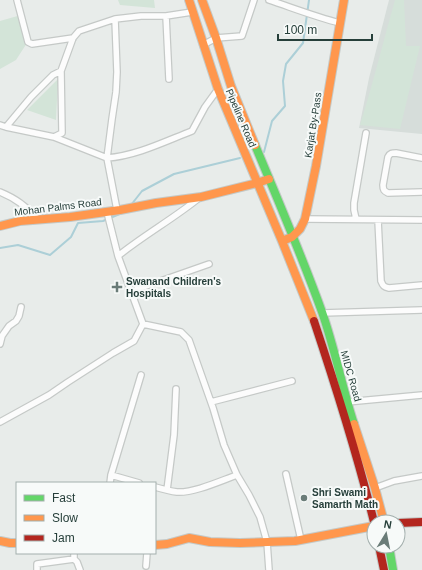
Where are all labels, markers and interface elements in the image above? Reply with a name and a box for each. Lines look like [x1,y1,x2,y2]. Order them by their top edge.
scale bar [278,16,372,42]
text: 100 m [284,23,317,37]
street label: Pipeline Road [224,87,258,149]
street label: Karjat By-Pass [302,91,324,159]
street label: Mohan Palms Road [14,196,102,218]
place label: Swanand Children's Hospitals [126,276,222,299]
marker: Swanand Children's Hospitals [111,281,123,293]
street label: MIDC Road [339,349,363,403]
legend [16,482,156,554]
place label: Shri Swami Samarth Math [312,487,378,510]
text: Fast [52,491,76,505]
marker: Shri Swami Samarth Math [299,493,309,503]
text: Slow [52,511,78,525]
north arrow [366,514,406,554]
text: N [383,518,393,531]
text: Jam [52,531,75,545]

